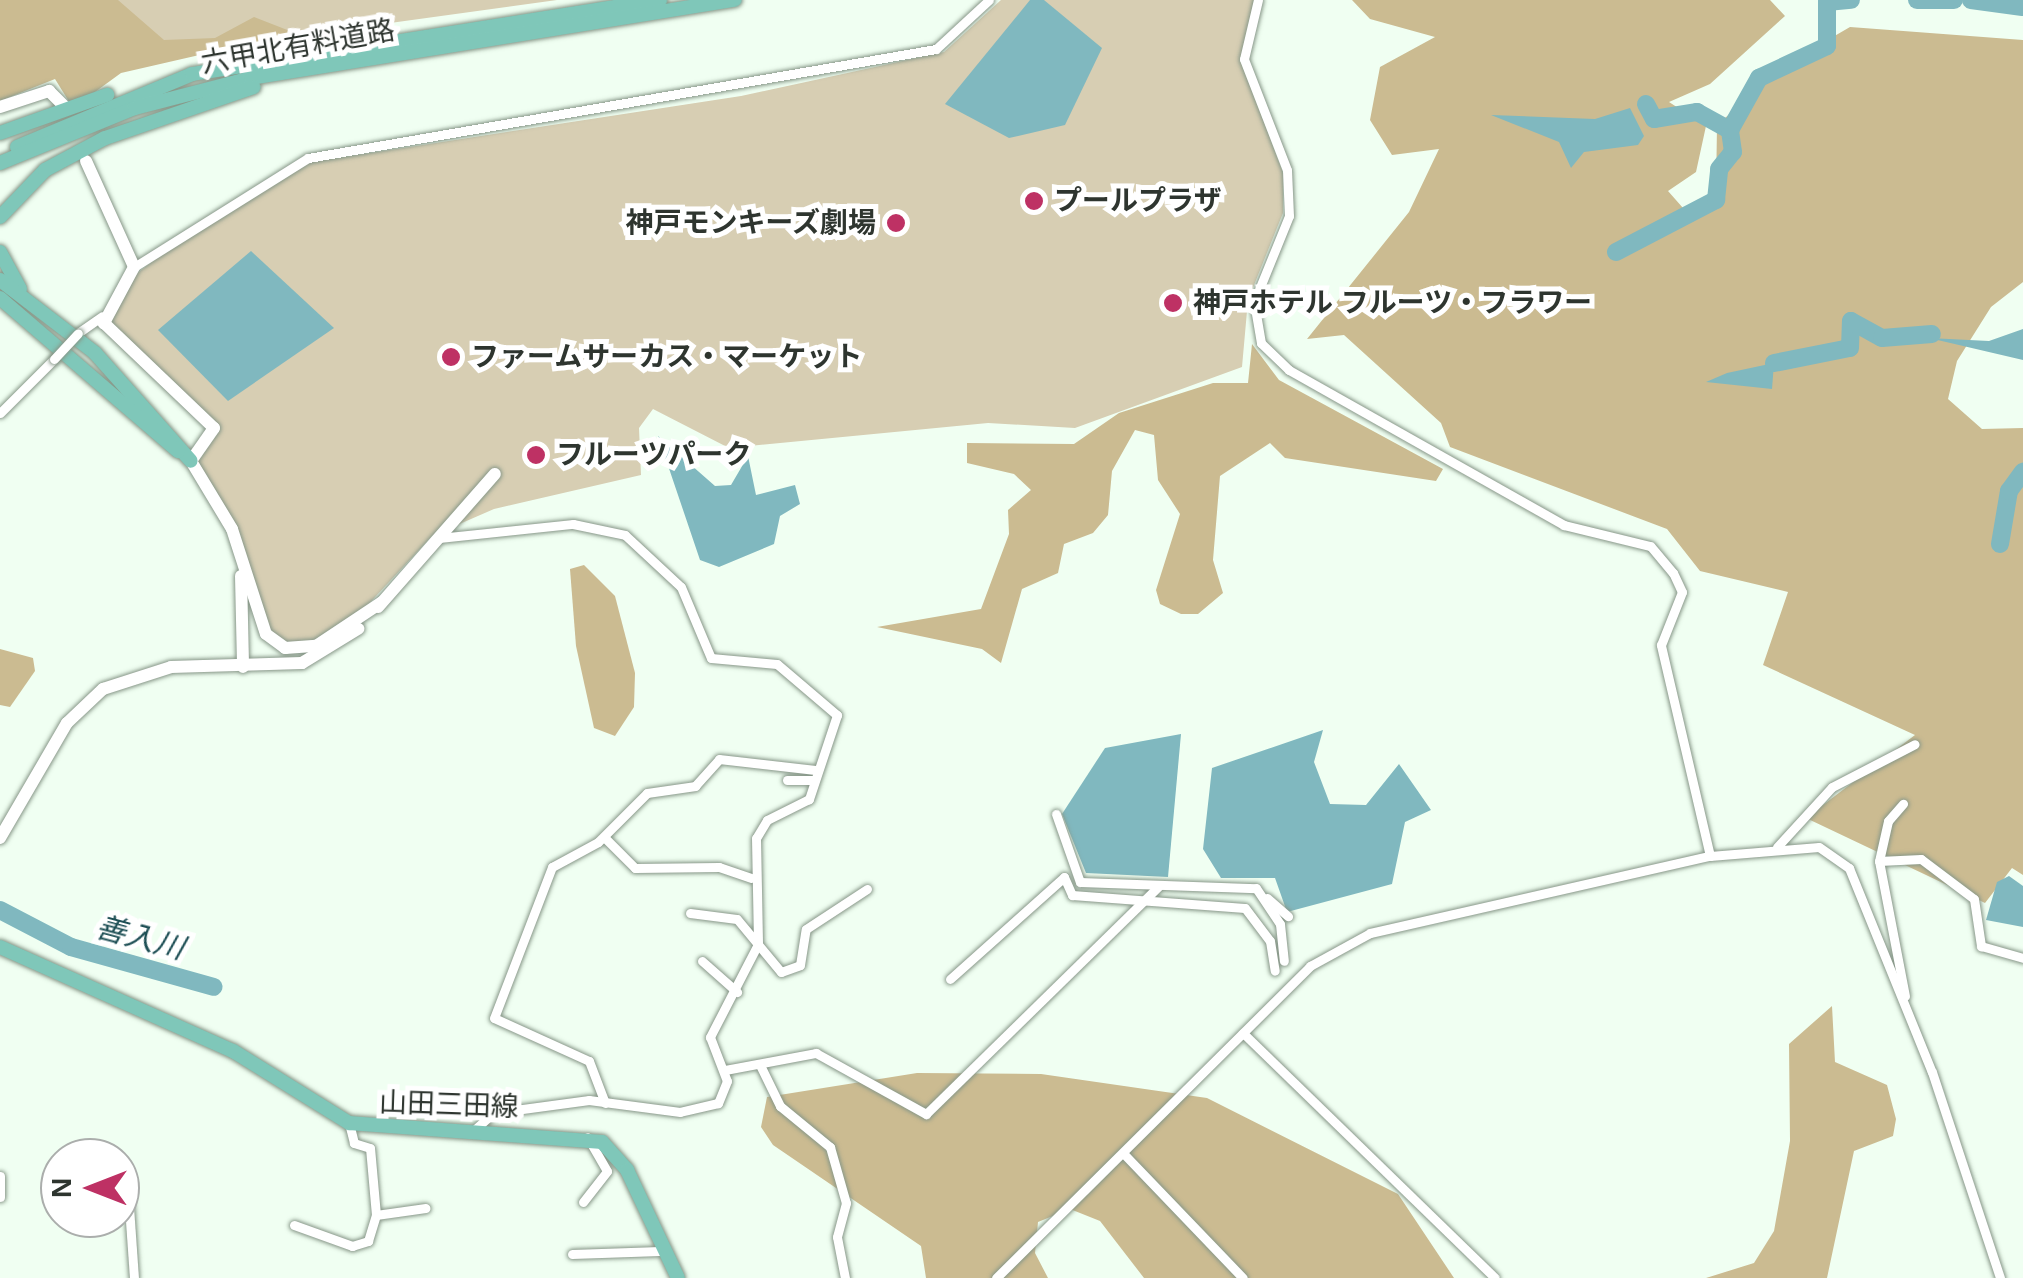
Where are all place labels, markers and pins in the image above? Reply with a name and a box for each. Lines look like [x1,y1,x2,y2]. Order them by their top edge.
place label: プールプラザ [1054,184,1222,218]
marker: プールプラザ [1023,190,1045,212]
place label: 神戸モンキーズ劇場 [624,206,876,240]
marker: 神戸モンキーズ劇場 [885,212,907,234]
place label: 神戸ホテル フルーツ・フラワー [1193,286,1593,320]
marker: 神戸ホテル フルーツ・フラワー [1162,292,1184,314]
place label: ファームサーカス・マーケット [471,340,863,374]
marker: ファームサーカス・マーケット [440,346,462,368]
place label: フルーツパーク [556,438,752,472]
marker: フルーツパーク [525,444,547,466]

